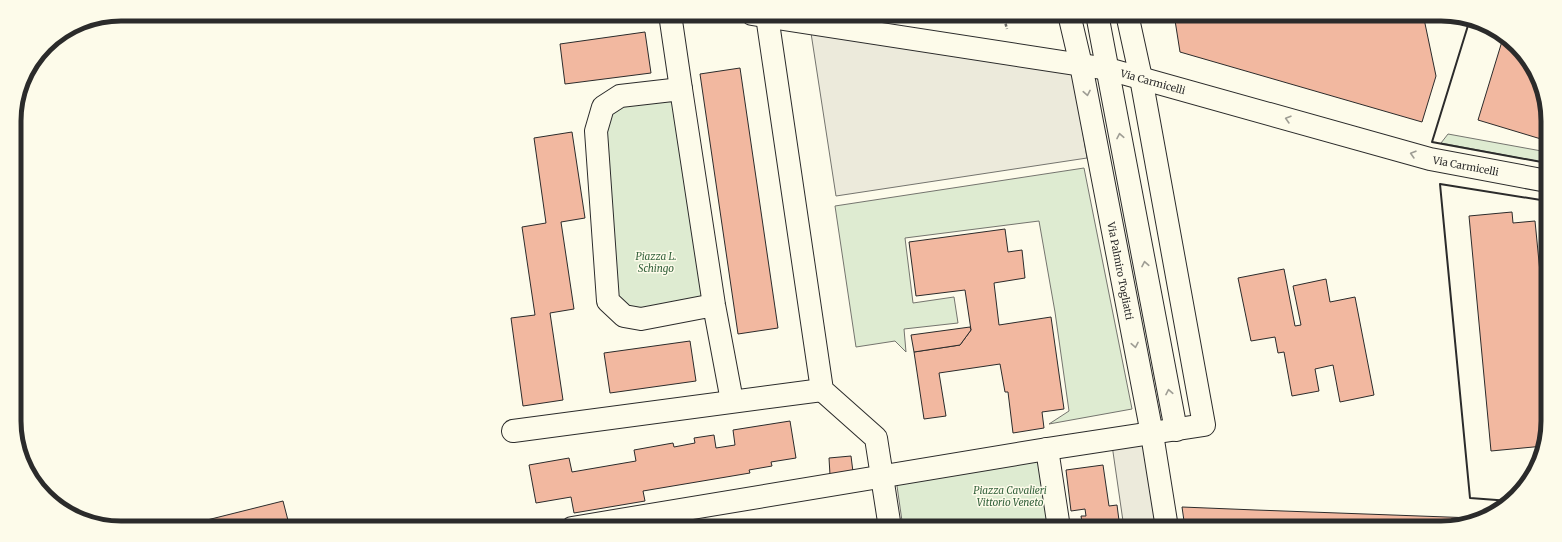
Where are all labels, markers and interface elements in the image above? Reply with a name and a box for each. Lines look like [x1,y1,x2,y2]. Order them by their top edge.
street label: Via Carmicelli [1118,66,1187,97]
one-way arrow [1082,90,1090,96]
one-way arrow [1284,115,1291,124]
one-way arrow [1117,133,1125,139]
one-way arrow [1410,150,1417,159]
street label: Via Carmicelli [1431,153,1500,178]
street label: Via Palmiro Togliatti [1105,220,1136,321]
park label: Piazza L. Schingo [635,250,677,275]
one-way arrow [1141,261,1149,267]
one-way arrow [1130,342,1138,348]
one-way arrow [1165,389,1173,395]
park label: Piazza Cavalieri Vittorio Veneto [973,484,1047,509]

